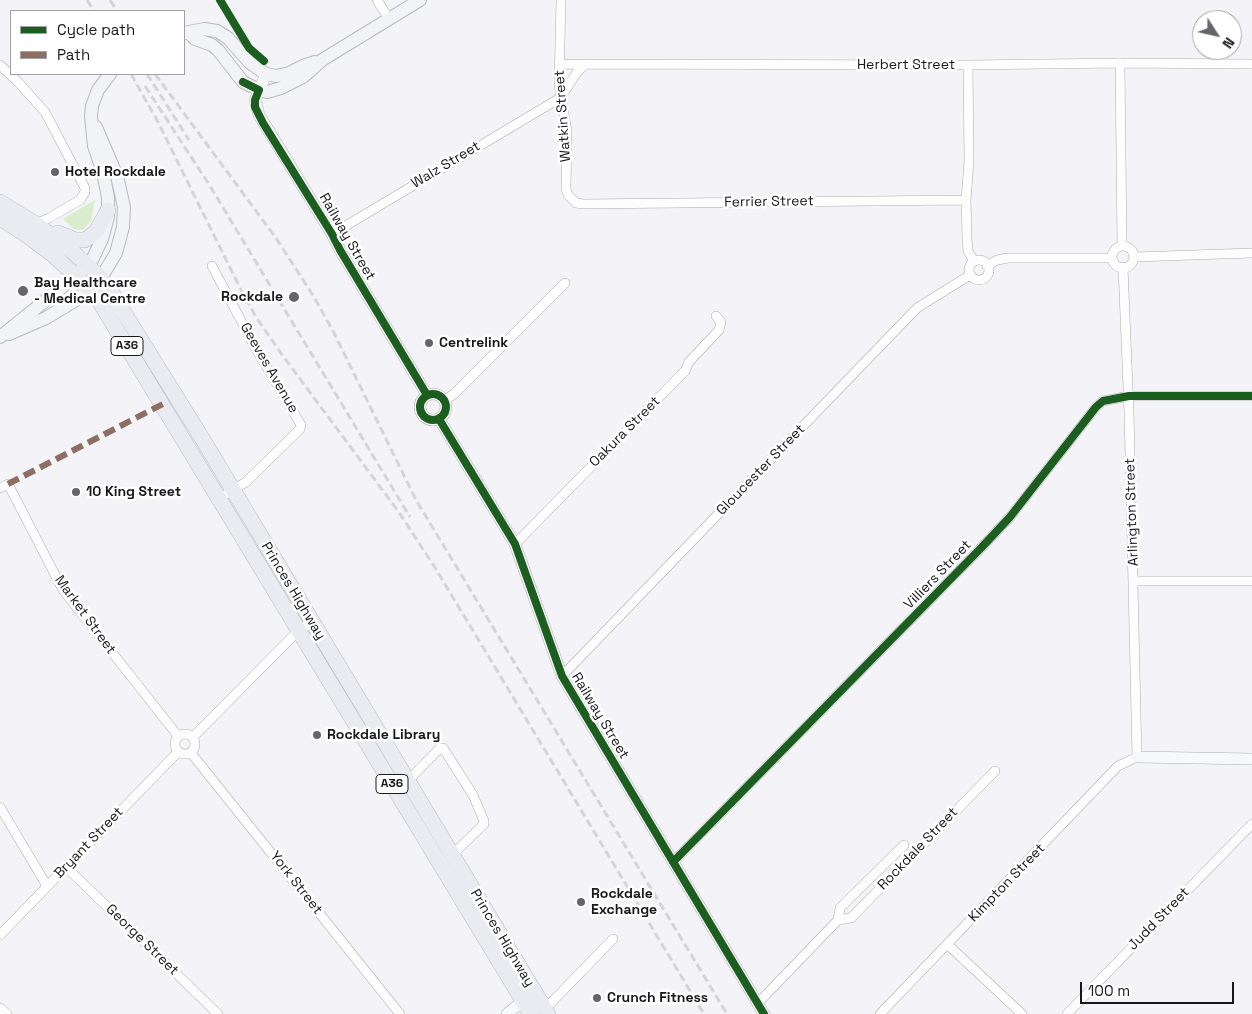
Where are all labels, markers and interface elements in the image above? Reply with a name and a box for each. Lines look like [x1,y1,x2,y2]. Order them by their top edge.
legend [10,10,185,75]
north arrow [1192,10,1242,60]
text: Cycle path [57,20,135,39]
text: N [1218,34,1239,52]
text: Path [57,45,90,64]
street label: Herbert Street [857,57,955,73]
street label: Watkin Street [551,69,575,163]
street label: Walz Street [409,138,483,192]
place label: Hotel Rockdale [65,164,166,180]
marker: Hotel Rockdale [49,166,61,178]
street label: Railway Street [315,191,379,283]
street label: Ferrier Street [724,193,814,211]
place label: Bay Healthcare - Medical Centre [34,275,146,308]
marker: Bay Healthcare - Medical Centre [16,284,30,298]
place label: Rockdale [221,289,283,305]
marker: Rockdale [287,290,301,304]
street label: Geeves Avenue [236,320,302,416]
place label: Centrelink [439,335,508,351]
road number: A36 [111,336,143,356]
marker: Centrelink [423,337,435,349]
street label: Oakura Street [586,393,664,471]
street label: Gloucester Street [713,421,809,519]
street label: Arlington Street [1122,458,1142,566]
place label: 10 King Street [86,484,181,500]
marker: 10 King Street [70,486,82,498]
street label: Villiers Street [901,537,975,613]
street label: Princes Highway [257,539,329,643]
street label: Market Street [51,572,119,658]
street label: Railway Street [568,670,632,762]
place label: Rockdale Library [327,727,440,743]
marker: Rockdale Library [311,729,323,741]
road number: A36 [376,774,408,794]
street label: Bryant Street [51,804,127,882]
street label: Rockdale Street [874,804,962,894]
street label: Kimpton Street [965,840,1049,926]
street label: York Street [266,848,326,918]
street label: Judd Street [1125,884,1193,954]
street label: Princes Highway [466,886,538,990]
place label: Rockdale Exchange [591,886,657,919]
marker: Rockdale Exchange [575,896,587,908]
street label: George Street [102,901,182,979]
scale bar [1082,972,1236,1004]
text: 100 m [1088,981,1130,1000]
place label: Crunch Fitness [607,990,708,1006]
marker: Crunch Fitness [591,992,603,1004]

